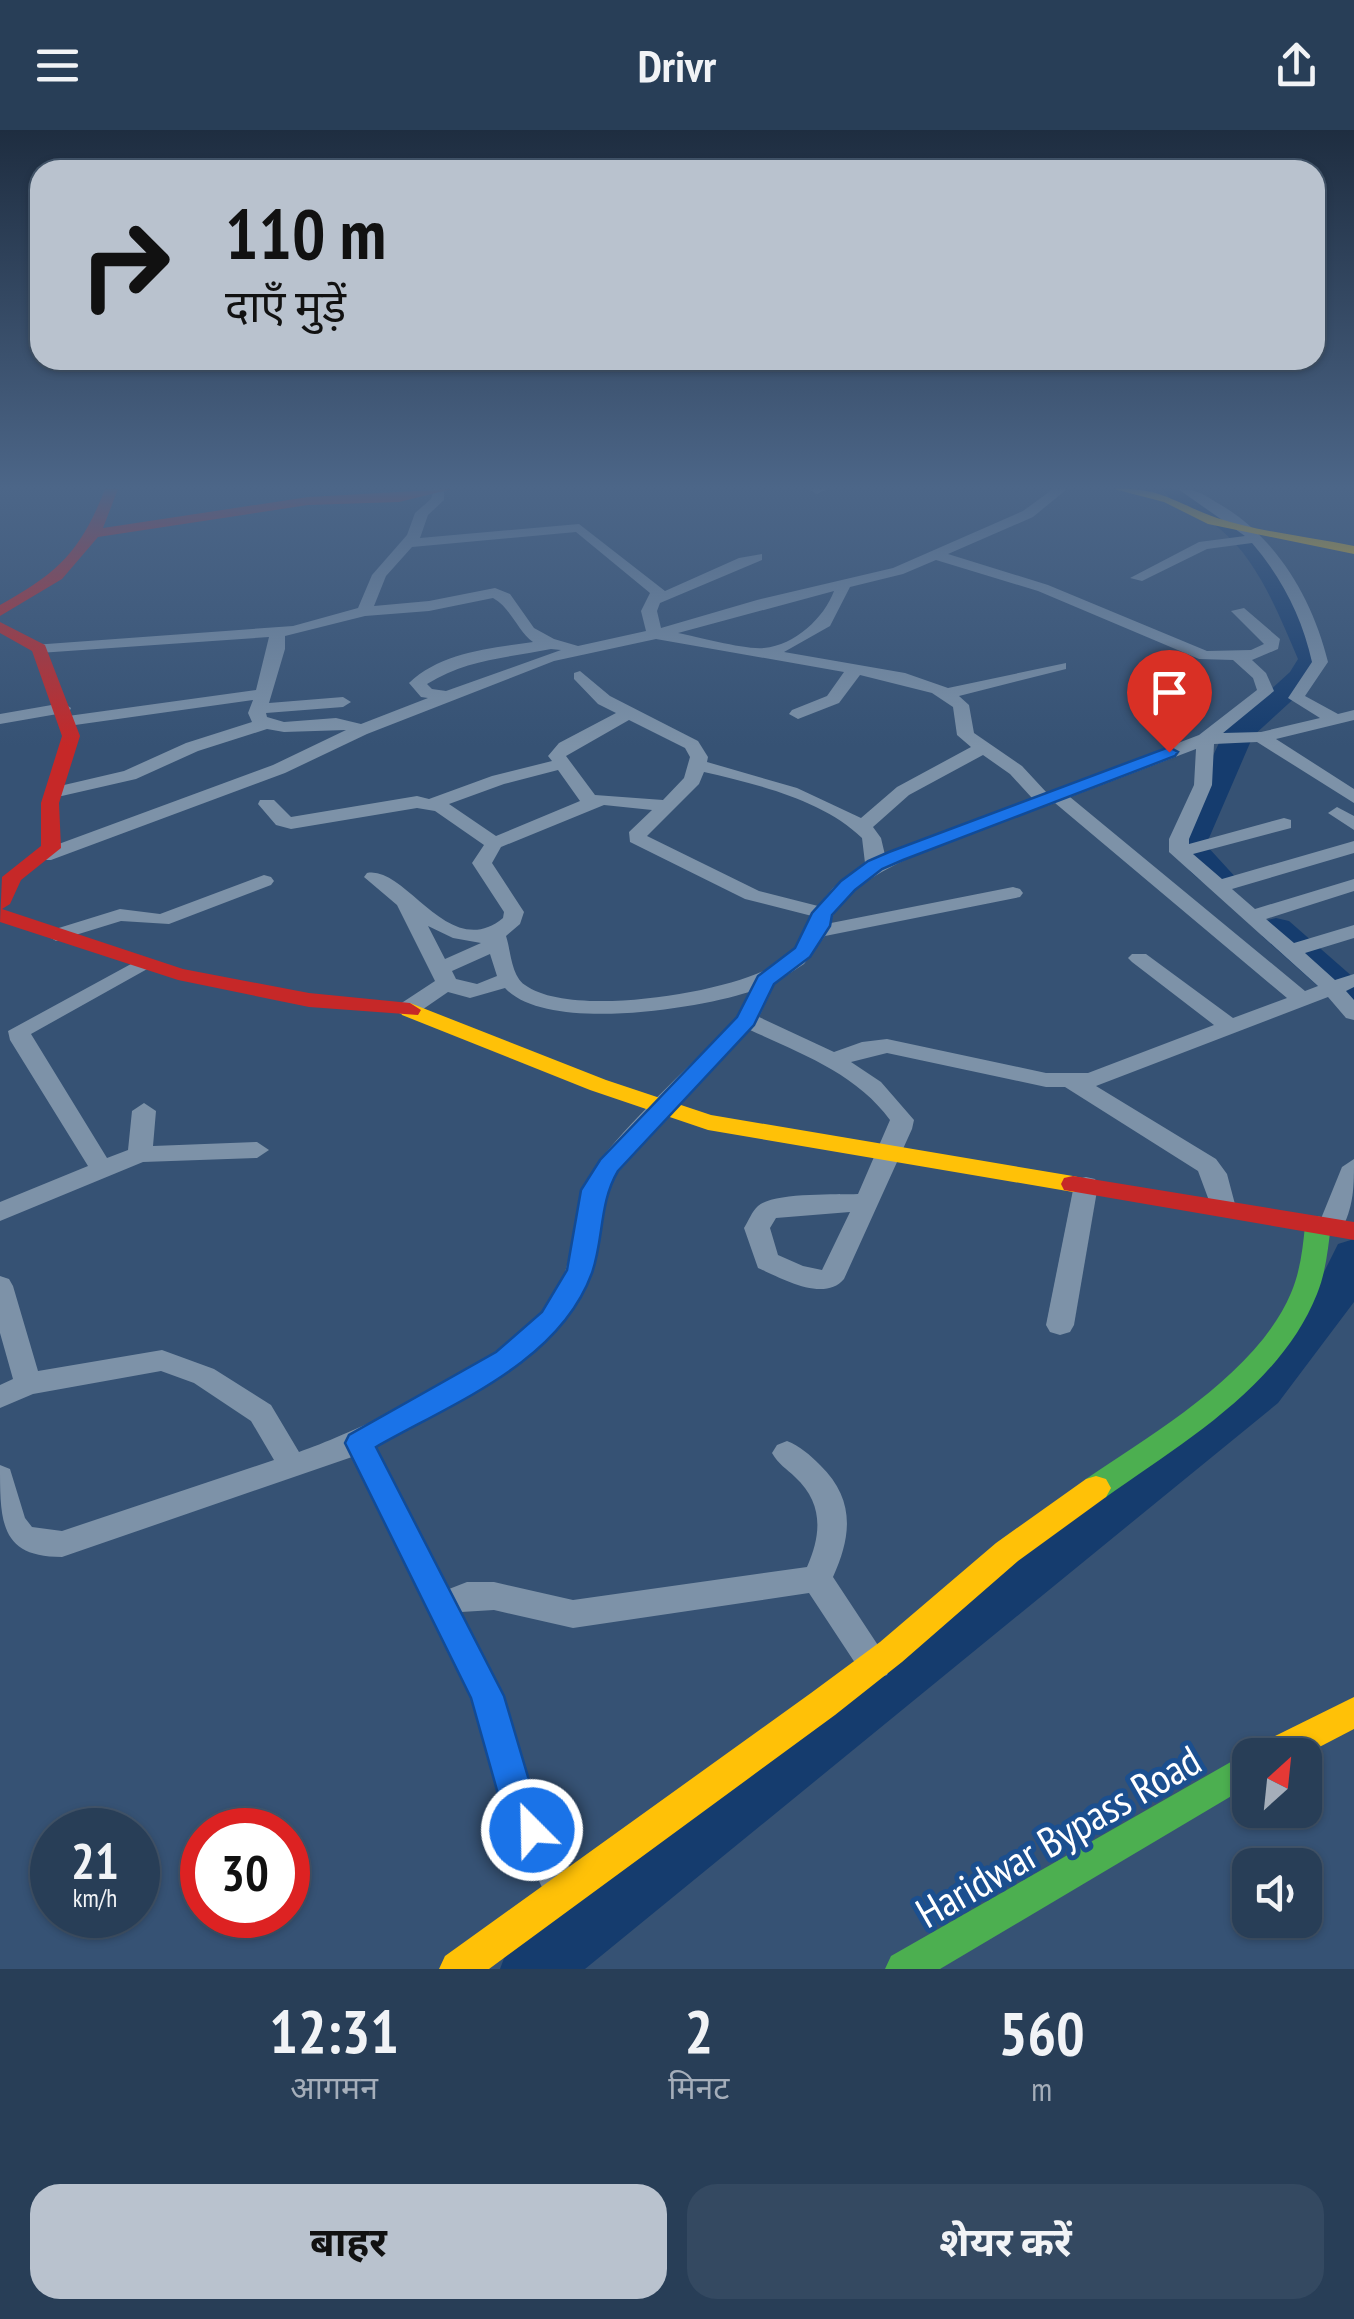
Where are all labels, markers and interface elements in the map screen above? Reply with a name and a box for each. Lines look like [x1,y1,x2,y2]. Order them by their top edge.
text: Drivr [638,36,716,94]
icon: menu [30,38,85,93]
icon: share [1269,38,1324,93]
text: 110 m [225,188,386,278]
icon: right [60,200,190,330]
text: दाएँ मुड़ें [225,276,346,334]
pin [1127,650,1212,753]
icon: arrive [1142,665,1197,720]
street label: Haridwar Bypass Road [906,1732,1210,1940]
north arrow [1232,1738,1322,1828]
map controls [1232,1738,1322,1938]
position arrow [480,1778,584,1882]
speed limit sign: 30 [180,1808,310,1938]
text: 21 [71,1828,119,1893]
button: sound [1232,1848,1322,1938]
text: km/h [73,1882,117,1914]
text: 12:31 [269,1992,399,2070]
text: 2 [685,1992,713,2070]
text: 560 [999,1994,1085,2072]
text: आगमन [290,2066,378,2108]
text: मिनट [668,2066,730,2108]
text: m [1031,2068,1052,2110]
button: बाहर [30,2184,667,2299]
button: शेयर करें [687,2184,1324,2299]

